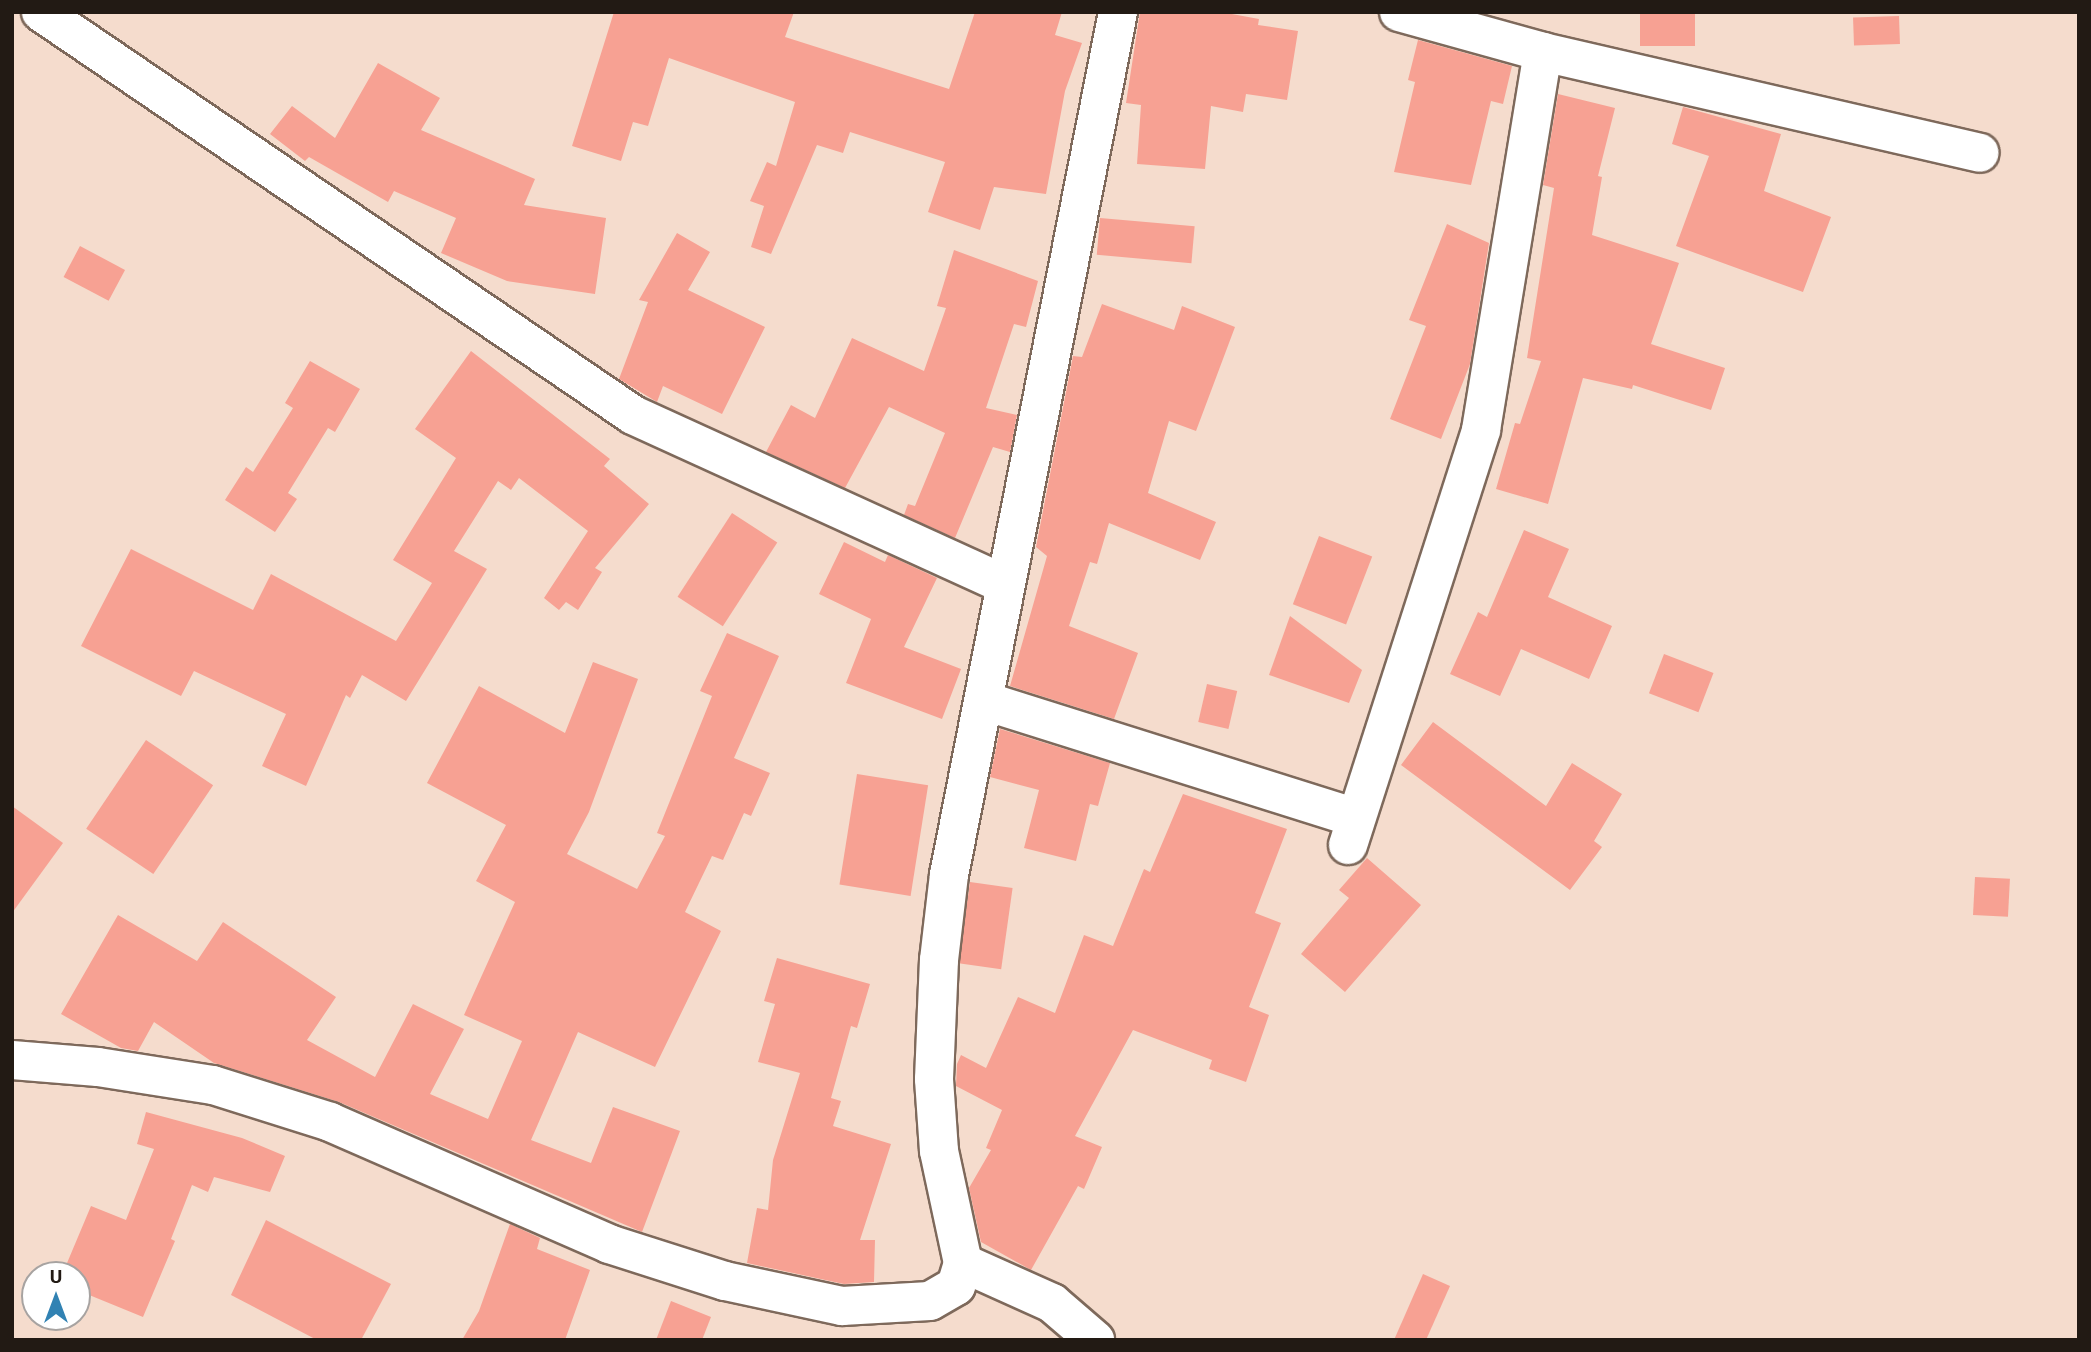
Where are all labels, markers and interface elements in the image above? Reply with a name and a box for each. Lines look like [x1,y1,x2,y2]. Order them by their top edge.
north arrow [21,1261,91,1331]
text: U [50,1265,62,1288]

